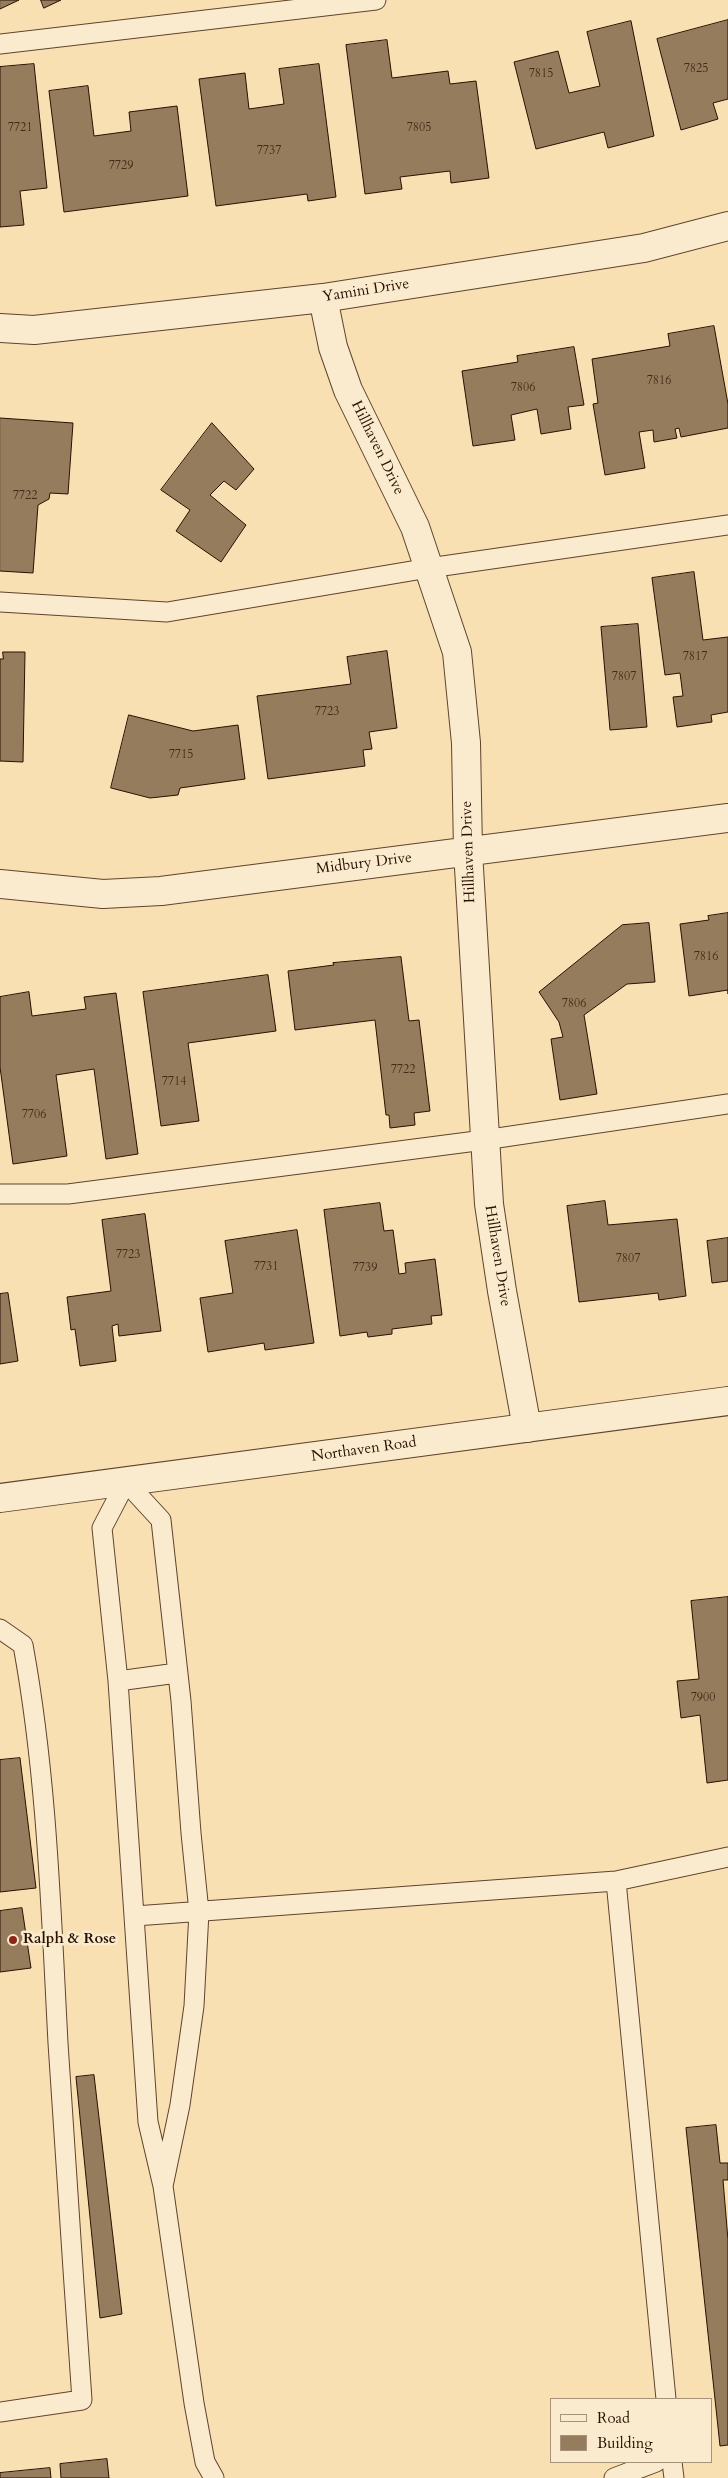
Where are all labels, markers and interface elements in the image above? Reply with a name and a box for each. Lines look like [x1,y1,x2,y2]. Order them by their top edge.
house number: 7825 [684,62,708,76]
house number: 7815 [529,67,553,81]
house number: 7721 [8,121,32,135]
house number: 7805 [407,121,431,135]
house number: 7737 [257,144,281,158]
house number: 7729 [109,159,133,173]
street label: Yamini Drive [321,275,411,307]
house number: 7816 [647,374,671,388]
house number: 7806 [511,381,535,395]
street label: Hillhaven Drive [346,398,408,498]
house number: 7722 [13,489,37,503]
house number: 7817 [683,650,707,664]
house number: 7807 [612,670,636,684]
house number: 7723 [315,705,339,719]
house number: 7715 [169,748,193,762]
street label: Hillhaven Drive [458,801,480,903]
street label: Midbury Drive [315,849,413,879]
house number: 7816 [694,950,718,964]
house number: 7806 [562,997,586,1011]
house number: 7722 [391,1063,415,1077]
house number: 7714 [162,1075,186,1089]
house number: 7706 [22,1108,46,1122]
street label: Hillhaven Drive [480,1204,514,1308]
house number: 7723 [116,1248,140,1262]
house number: 7807 [616,1252,640,1266]
house number: 7731 [254,1260,278,1274]
house number: 7739 [353,1261,377,1275]
street label: Northaven Road [310,1434,418,1466]
house number: 7900 [691,1691,715,1705]
place label: Ralph & Rose [23,1931,116,1949]
marker: Ralph & Rose [7,1934,19,1946]
legend [550,2398,713,2463]
text: Road [597,2408,630,2428]
text: Building [597,2433,653,2453]

